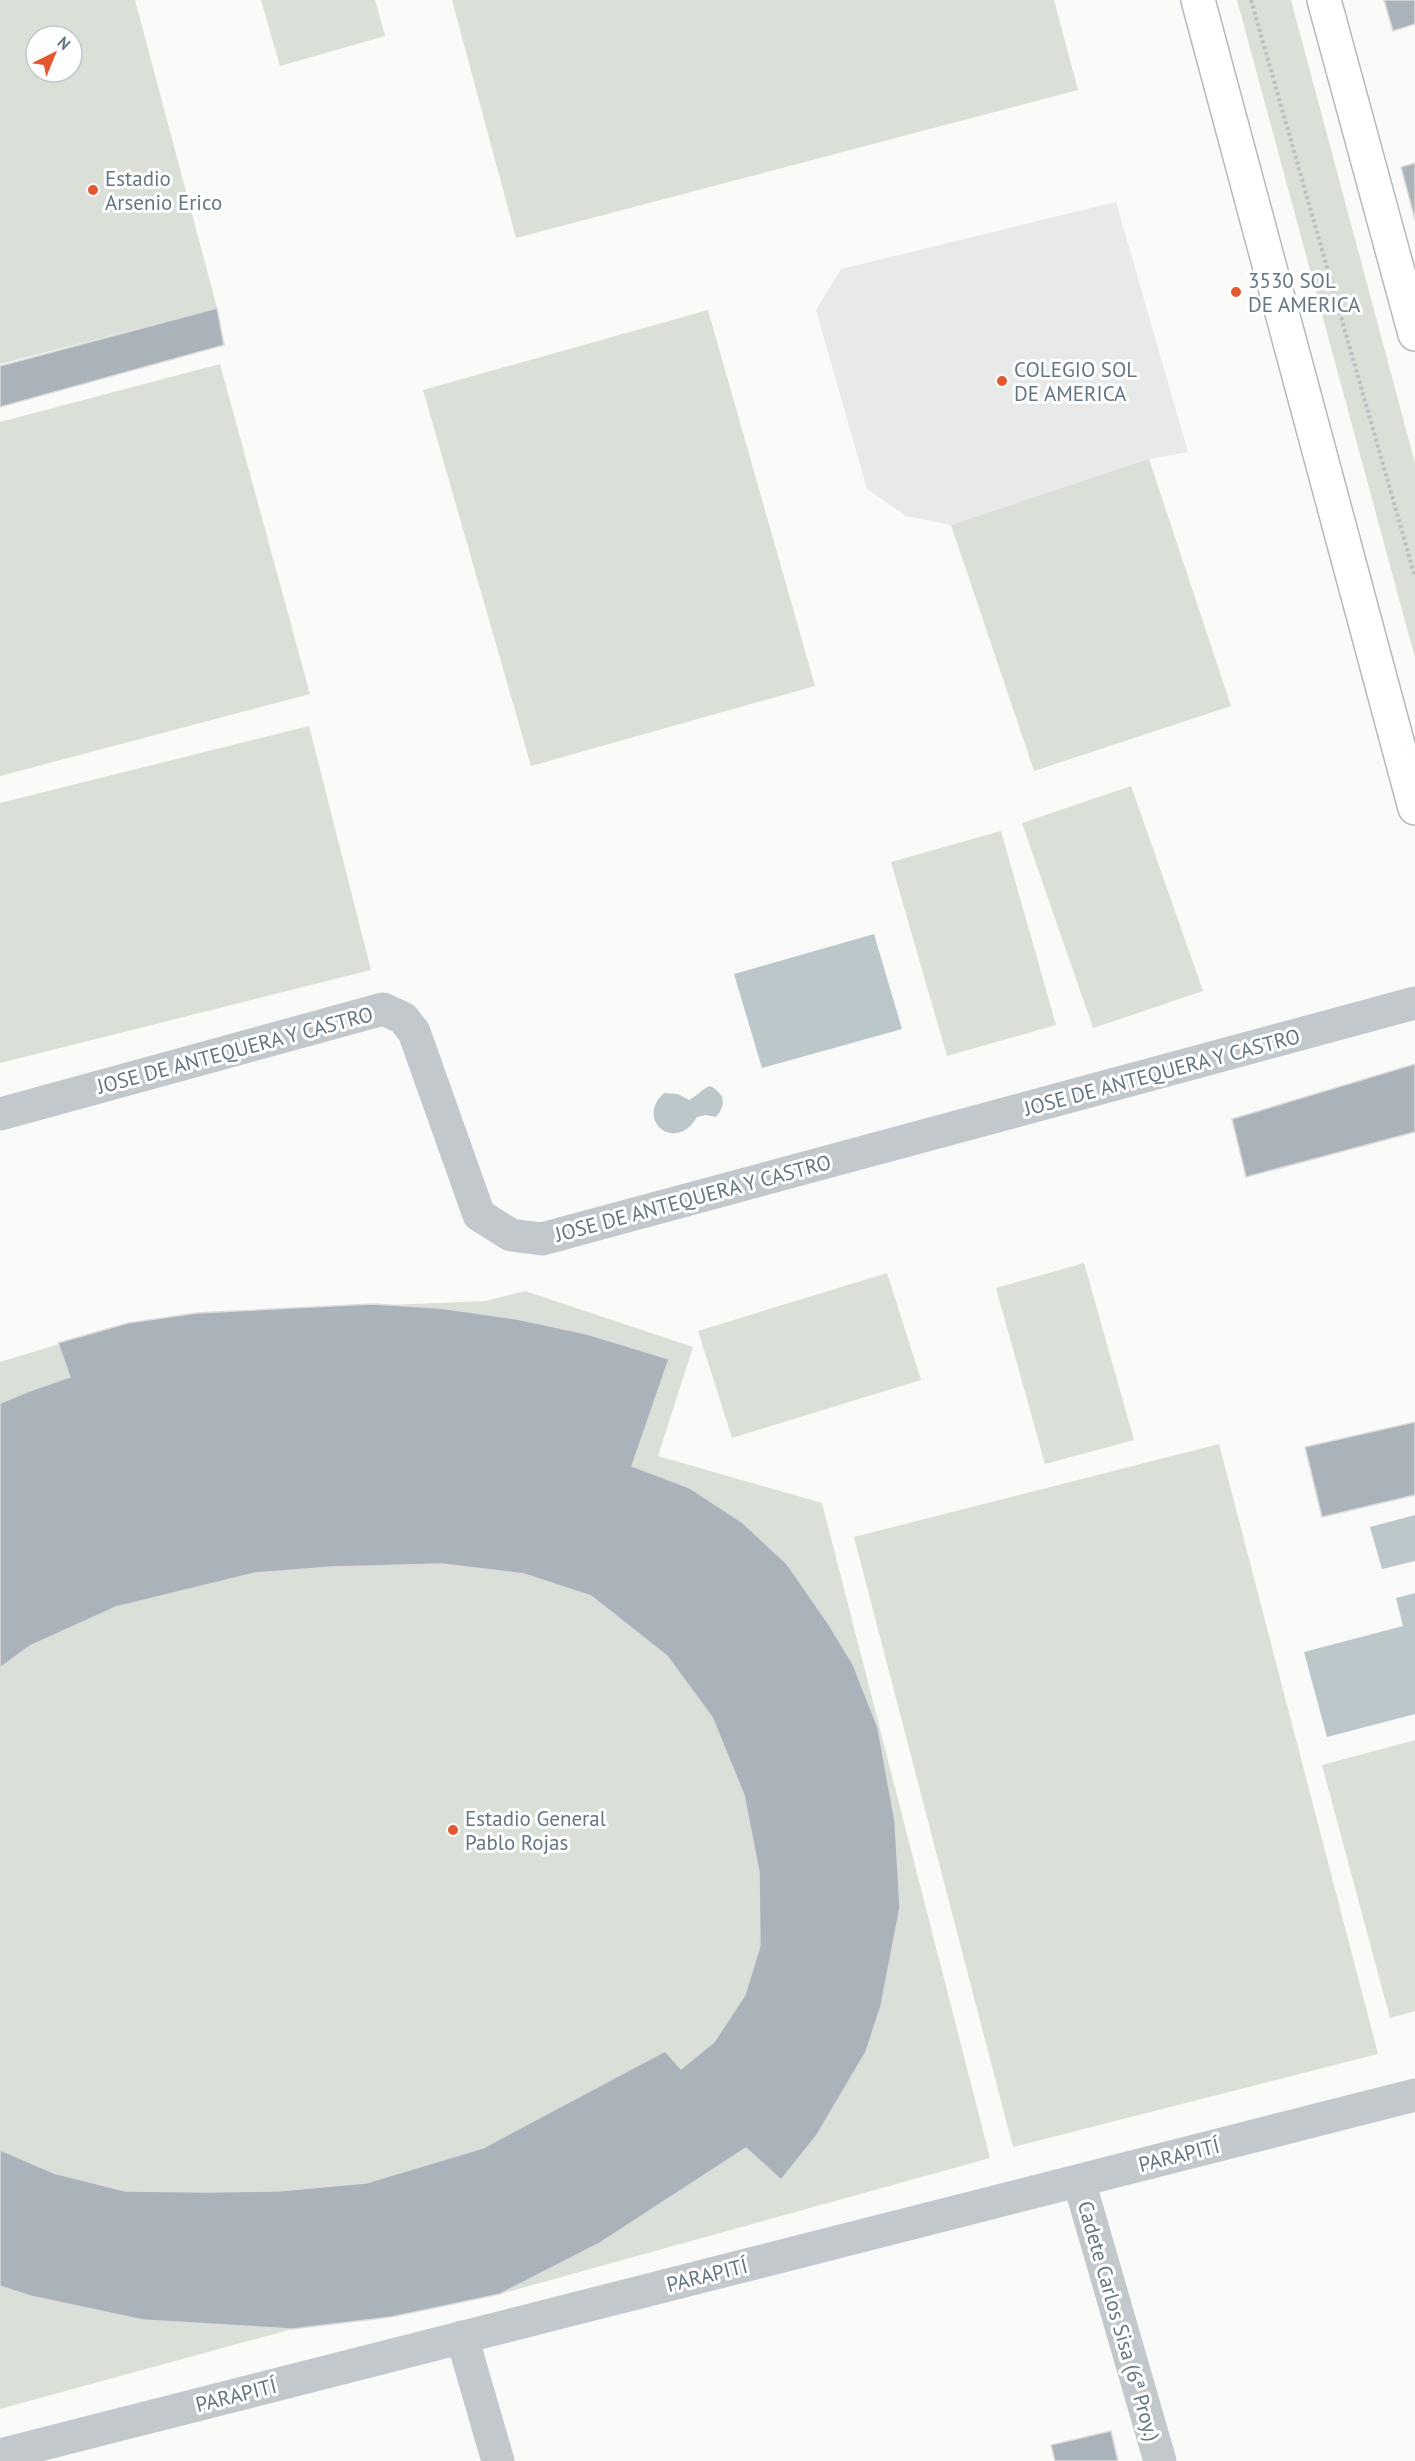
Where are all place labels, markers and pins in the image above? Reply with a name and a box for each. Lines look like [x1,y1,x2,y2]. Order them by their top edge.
place label: Estadio Arsenio Erico [105,165,222,216]
marker: Estadio Arsenio Erico [86,183,100,197]
place label: 3530 SOL DE AMERICA [1248,267,1361,318]
marker: 3530 SOL DE AMERICA [1229,285,1243,299]
place label: COLEGIO SOL DE AMERICA [1014,356,1137,407]
marker: COLEGIO SOL DE AMERICA [995,374,1009,388]
place label: Estadio General Pablo Rojas [465,1805,606,1856]
marker: Estadio General Pablo Rojas [446,1823,460,1837]

